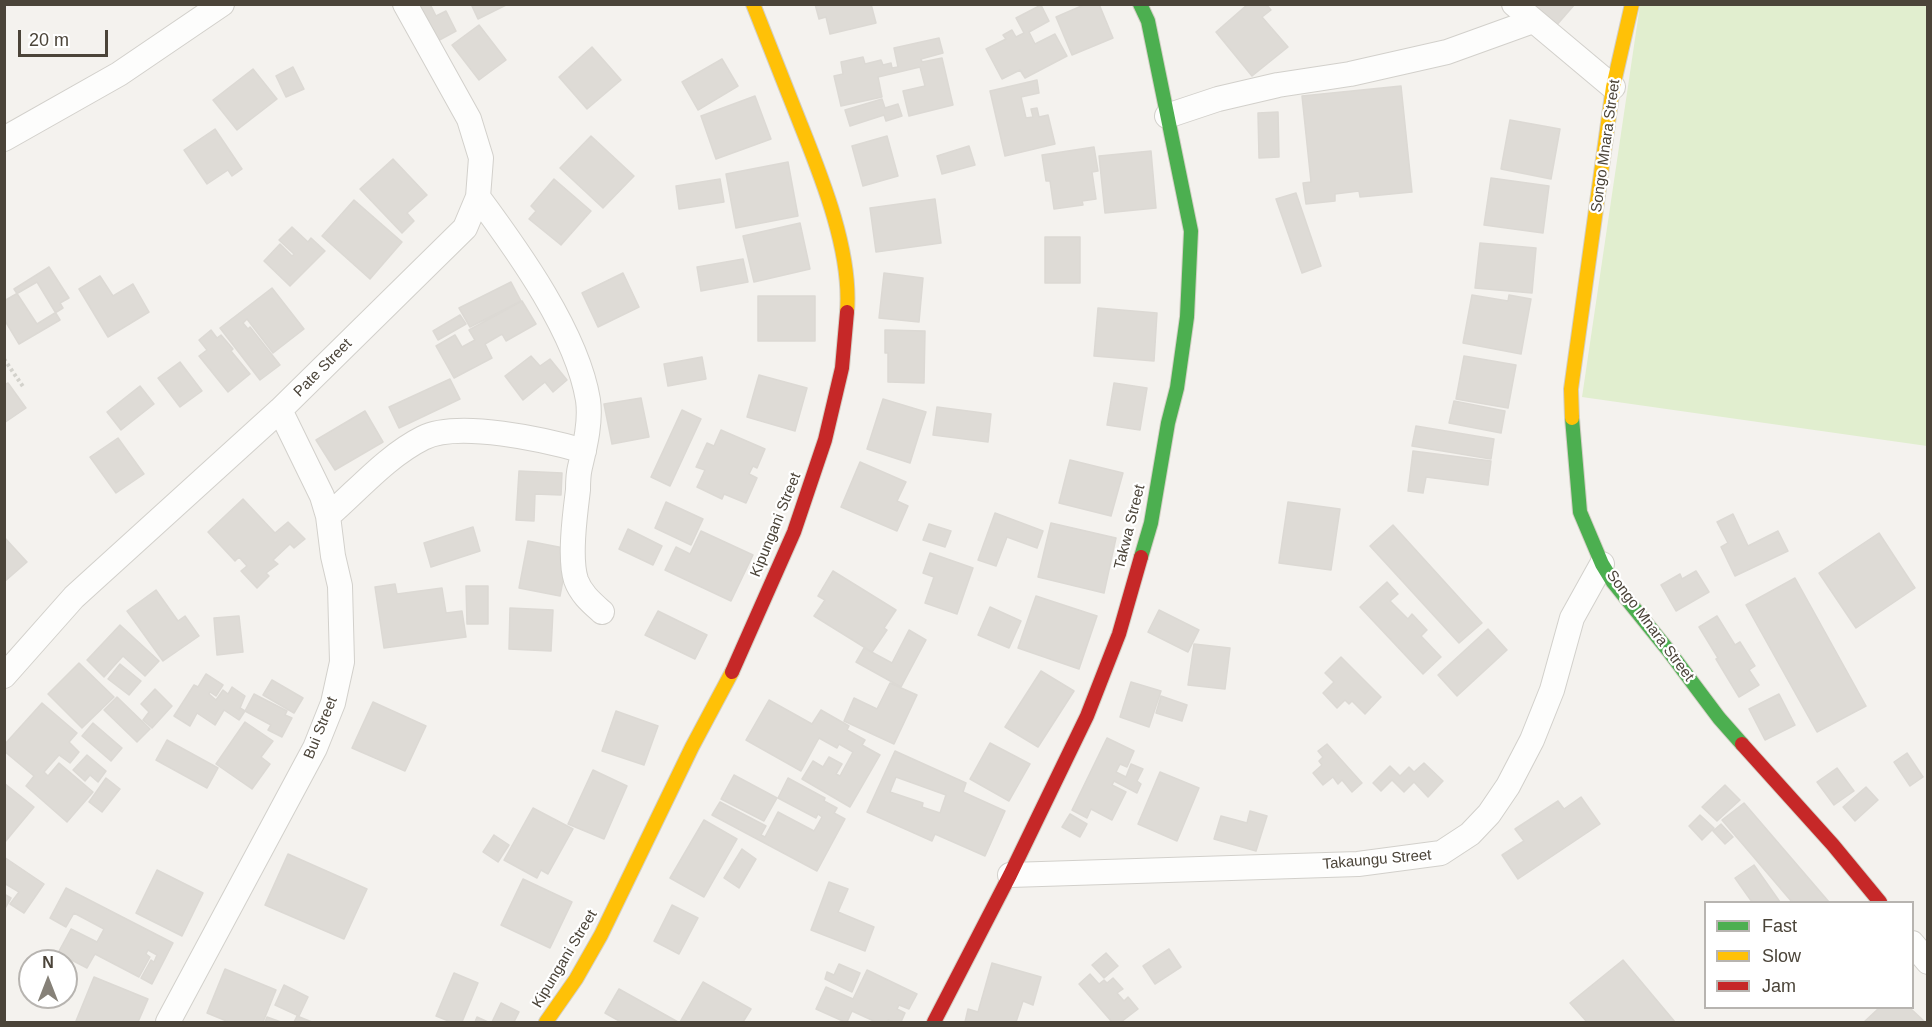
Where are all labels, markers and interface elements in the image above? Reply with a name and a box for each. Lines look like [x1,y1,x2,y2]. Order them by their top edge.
scale bar [21,18,111,56]
text: 20 m [29,30,69,50]
street label: Songo Mnara Street [1588,78,1624,214]
street label: Pate Street [290,335,356,401]
street label: Kipungani Street [747,470,805,580]
street label: Takwa Street [1111,483,1149,571]
street label: Songo Mnara Street [1602,567,1698,685]
street label: Bui Street [300,694,342,762]
street label: Takaungu Street [1322,846,1432,874]
legend [1704,901,1914,1009]
street label: Kipungani Street [529,907,601,1011]
text: Fast [1762,916,1797,936]
text: Slow [1762,946,1801,966]
north arrow [18,949,78,1009]
text: N [42,954,54,971]
text: Jam [1762,976,1796,996]

